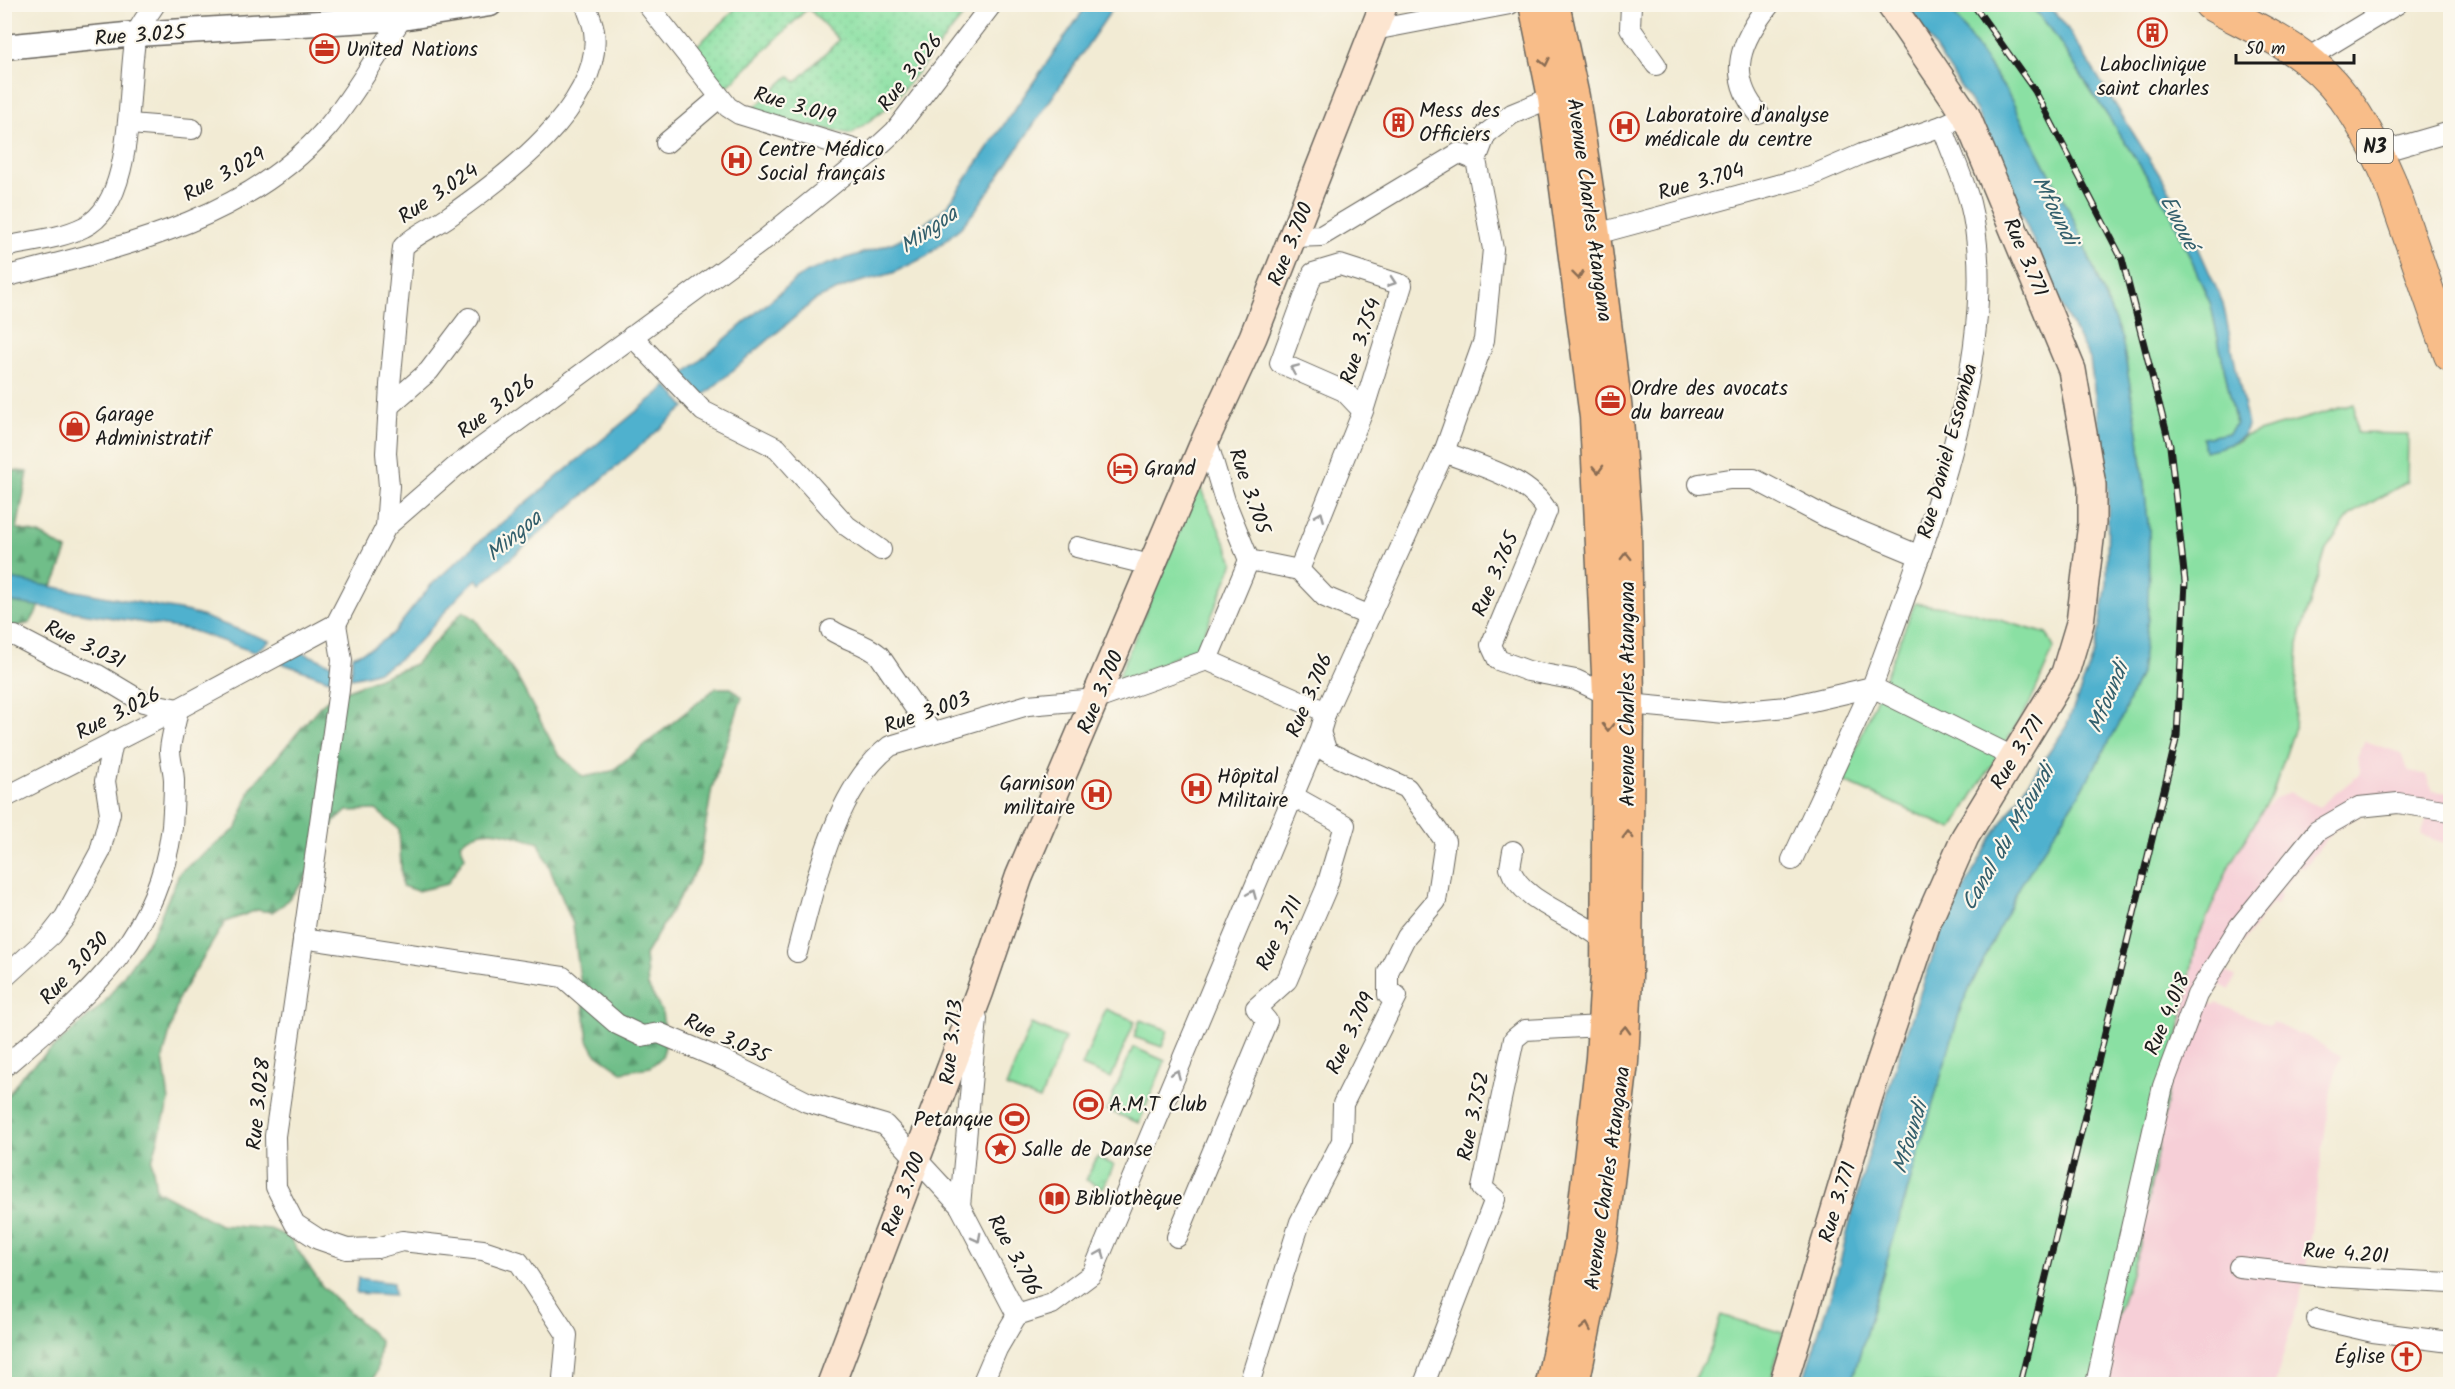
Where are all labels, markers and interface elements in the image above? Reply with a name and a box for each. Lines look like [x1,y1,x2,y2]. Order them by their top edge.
street label: Rue 3.025 [93,17,188,56]
building icon: Laboclinique saint charles [2137,17,2169,49]
street label: Rue 3.026 [870,27,952,119]
scale bar [2236,27,2354,65]
office icon: United Nations [309,33,341,65]
place label: United Nations [346,34,478,67]
text: 50 m [2245,35,2285,64]
place label: Laboclinique saint charles [2097,49,2209,106]
one-way arrow [1538,57,1551,67]
street label: Rue 3.019 [749,78,840,135]
place label: Mess des Officiers [1419,95,1500,152]
street label: Avenue Charles Atangana [1556,96,1621,324]
place label: Laboratoire d'analyse médicale du centre [1645,100,1829,157]
building icon: Mess des Officiers [1382,106,1414,138]
hospital icon: Laboratoire d'analyse médicale du centre [1608,111,1640,143]
road number: N3 [2357,129,2393,163]
place label: Centre Médico Social français [758,134,886,191]
street label: Rue 3.029 [177,139,272,212]
hospital icon: Centre Médico Social français [721,145,753,177]
street label: Rue 3.704 [1654,154,1749,211]
street label: Rue 3.024 [392,155,486,234]
water label: Mfoundi [2021,170,2088,256]
water label: Ewoué [2149,189,2209,262]
water label: Mingoa [893,197,967,264]
street label: Rue 3.700 [1260,198,1323,291]
street label: Rue 3.771 [1993,213,2056,302]
one-way arrow [1571,271,1583,280]
one-way arrow [1386,275,1397,287]
street label: Rue 3.754 [1332,294,1391,389]
street label: Rue Daniel Essomba [1909,360,1988,543]
one-way arrow [1290,364,1301,376]
street label: Rue 3.026 [450,366,543,448]
place label: Ordre des avocats du barreau [1631,373,1788,430]
office icon: Ordre des avocats du barreau [1594,384,1626,416]
place label: Garage Administratif [95,399,213,456]
shop icon: Garage Administratif [58,410,90,442]
street label: Rue 3.705 [1219,444,1279,540]
hotel icon: Grand [1107,452,1139,484]
place label: Grand [1144,453,1196,486]
one-way arrow [1591,465,1604,474]
water label: Mingoa [478,502,552,571]
one-way arrow [1313,511,1325,522]
street label: Rue 3.765 [1464,525,1530,622]
one-way arrow [1620,552,1632,561]
street label: Avenue Charles Atangana [1612,581,1645,807]
street label: Rue 3.031 [38,612,130,679]
street label: Rue 3.700 [1069,646,1134,739]
street label: Rue 3.706 [1278,648,1343,743]
water label: Mfoundi [2079,653,2142,739]
street label: Rue 3.026 [70,679,167,750]
street label: Rue 3.003 [879,683,976,744]
street label: Rue 3.771 [1982,709,2054,797]
one-way arrow [1602,722,1614,731]
water label: Canal du Mfoundi [1953,754,2068,918]
place label: Hôpital Militaire [1217,761,1289,818]
place label: Garnison militaire [1000,768,1076,825]
hospital icon: Hôpital Militaire [1180,772,1212,804]
hospital icon: Garnison militaire [1080,779,1112,811]
one-way arrow [1622,831,1634,840]
one-way arrow [1245,890,1257,901]
street label: Rue 3.711 [1248,890,1313,977]
street label: Rue 3.030 [32,925,118,1013]
street label: Rue 4.018 [2136,968,2201,1061]
street label: Rue 3.709 [1318,987,1385,1080]
street label: Rue 3.713 [932,998,973,1086]
street label: Rue 3.035 [678,1005,776,1074]
one-way arrow [1618,1025,1631,1034]
street label: Rue 3.028 [238,1056,281,1152]
street label: Avenue Charles Atangana [1576,1064,1641,1292]
street label: Rue 3.752 [1449,1069,1500,1164]
one-way arrow [1169,1070,1181,1081]
sports icon: A.M.T Club [1072,1088,1104,1120]
place label: A.M.T Club [1109,1089,1207,1122]
water label: Mfoundi [1884,1093,1940,1178]
sports icon: Petanque [998,1103,1030,1135]
place label: Petanque [913,1104,994,1137]
place icon: Salle de Danse [985,1133,1017,1165]
place label: Salle de Danse [1022,1134,1153,1167]
street label: Rue 3.700 [873,1148,936,1241]
street label: Rue 3.771 [1810,1158,1866,1247]
library icon: Bibliothèque [1038,1182,1070,1214]
place label: Bibliothèque [1075,1183,1183,1216]
street label: Rue 3.706 [978,1209,1050,1303]
one-way arrow [970,1231,981,1242]
street label: Rue 4.201 [2302,1235,2390,1274]
one-way arrow [1094,1249,1106,1260]
one-way arrow [1579,1322,1592,1332]
church icon: Église [2390,1340,2422,1372]
place label: Église [2334,1341,2386,1374]

